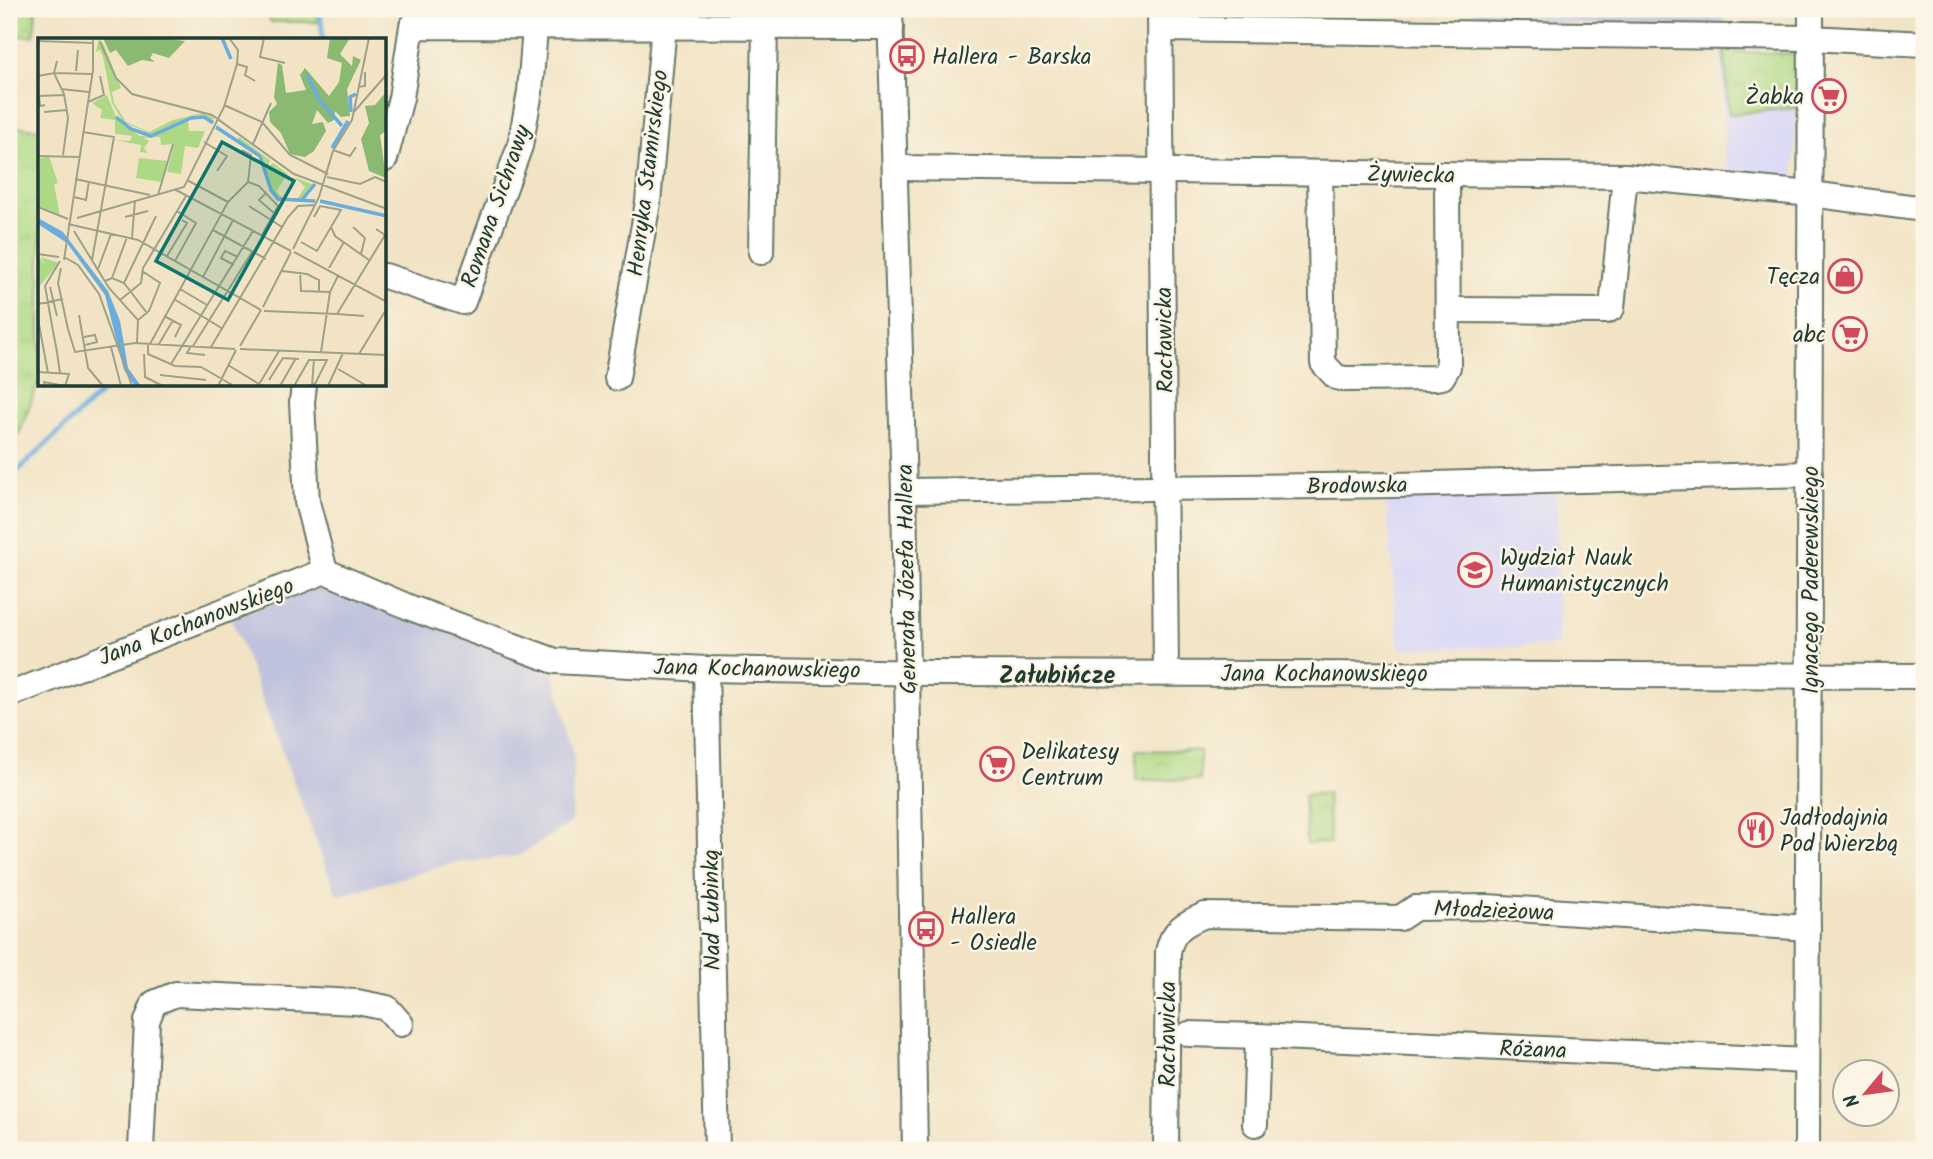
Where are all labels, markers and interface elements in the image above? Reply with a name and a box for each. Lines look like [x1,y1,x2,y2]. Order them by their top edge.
bus stop icon: Hallera - Barska [888,37,926,75]
inset map [38,38,387,387]
place label: Hallera - Barska [932,40,1092,76]
street label: Henryka Stamirskiego [618,68,680,279]
supermarket icon: Żabka [1810,77,1848,115]
place label: Żabka [1745,80,1804,116]
street label: Romana Sichrawy [452,120,542,293]
street label: Żywiecka [1367,157,1455,195]
shop icon: Tęcza [1826,257,1864,295]
place label: Tęcza [1766,260,1820,296]
street label: Racławicka [1147,286,1185,393]
supermarket icon: abc [1831,315,1869,353]
place label: abc [1793,318,1826,354]
street label: Generała Józefa Hallera [888,464,928,694]
street label: Ignacego Paderewskiego [1794,466,1830,694]
street label: Brodowska [1306,468,1408,506]
place label: Wydział Nauk Humanistycznych [1500,541,1669,603]
school or university icon: Wydział Nauk Humanistycznych [1456,551,1494,589]
street label: Jana Kochanowskiego [94,569,300,677]
street label: Jana Kochanowskiego [653,650,861,690]
district label: Załubińcze [999,657,1116,696]
street label: Jana Kochanowskiego [1220,657,1428,693]
place label: Delikatesy Centrum [1021,735,1119,797]
supermarket icon: Delikatesy Centrum [978,745,1016,783]
place label: Jadłodajnia Pod Wierzbą [1780,801,1898,863]
restaurant icon: Jadłodajnia Pod Wierzbą [1737,811,1775,849]
street label: Nad Łubinką [694,849,732,971]
street label: Młodzieżowa [1433,892,1555,932]
place label: Hallera - Osiedle [950,900,1037,962]
bus stop icon: Hallera - Osiedle [907,910,945,948]
street label: Racławicka [1151,981,1187,1087]
street label: Różana [1499,1032,1567,1070]
north arrow [1832,1058,1902,1128]
text: N [1837,1088,1869,1113]

